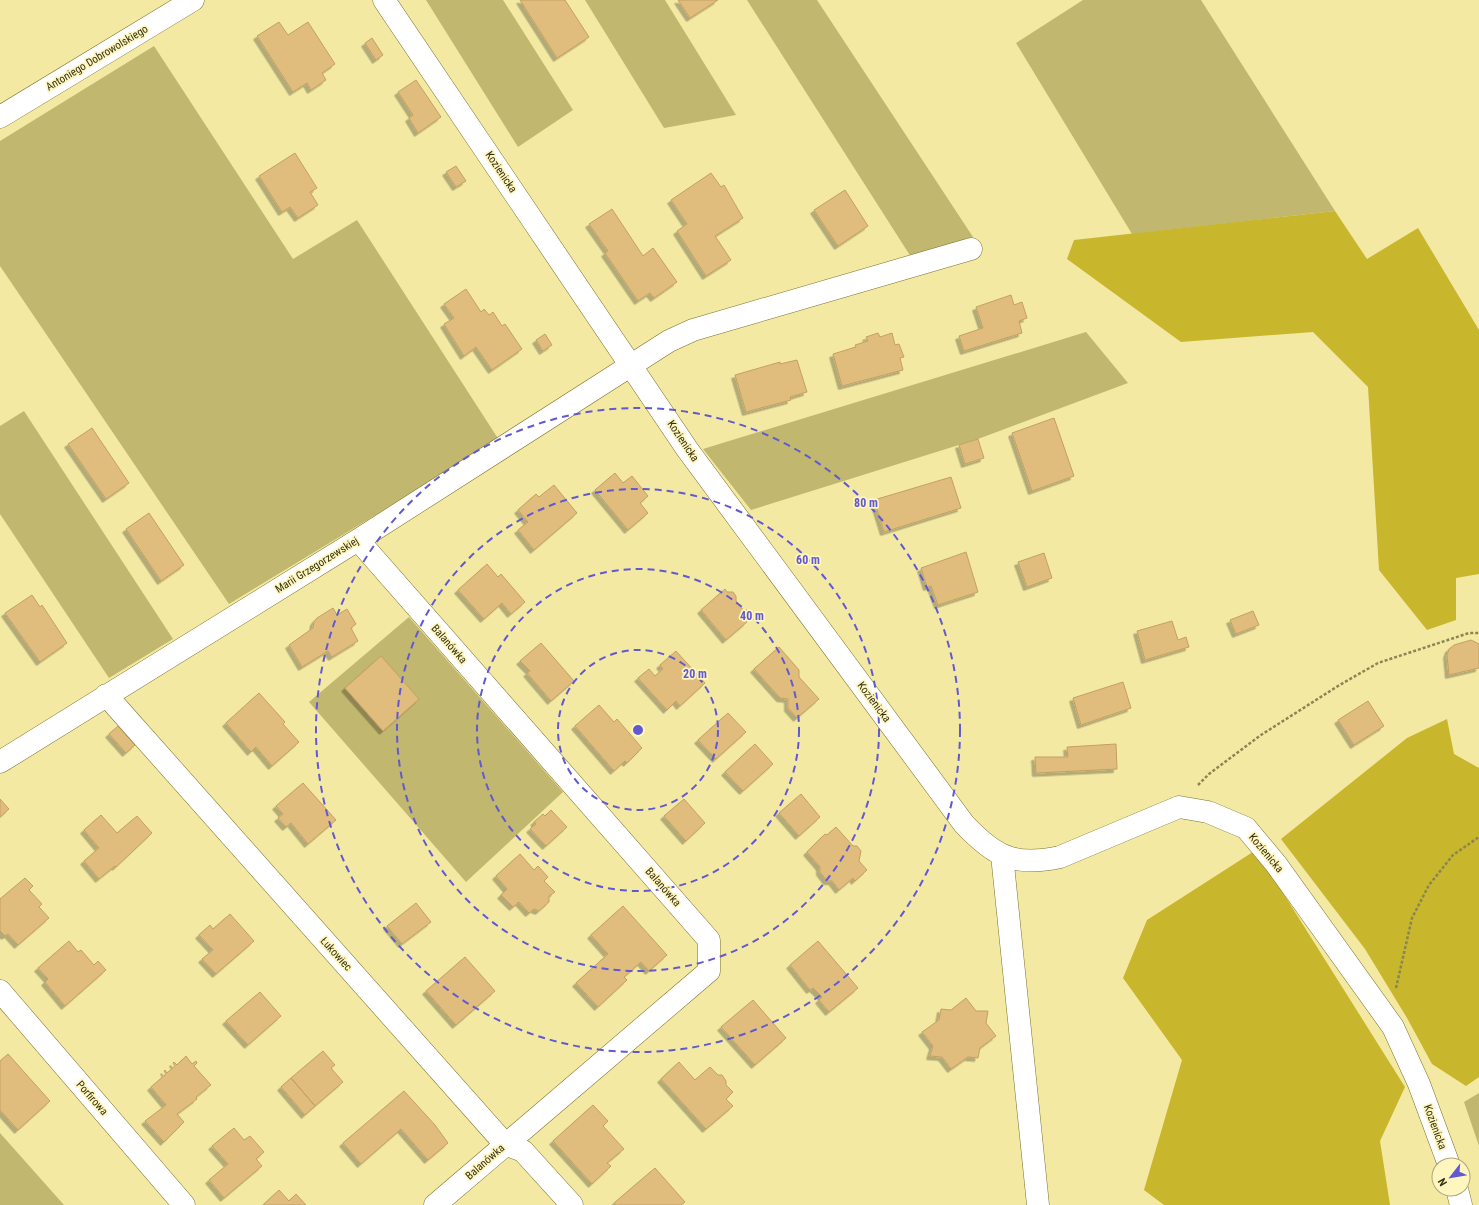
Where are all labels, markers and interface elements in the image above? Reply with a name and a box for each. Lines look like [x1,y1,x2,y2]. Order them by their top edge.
street label: Antoniego Dobrowolskiego [44,22,151,94]
street label: Kozienicka [482,149,520,195]
street label: Kozienicka [664,418,702,464]
text: 80 m [854,496,878,510]
street label: Marii Grzegorzewskiej [273,534,361,596]
text: 60 m [796,553,820,567]
text: 40 m [740,609,764,623]
street label: Balanówka [429,622,469,666]
text: 20 m [683,667,707,681]
street label: Kozienicka [855,679,893,725]
centre of rings [631,723,645,737]
street label: Kozienicka [1246,831,1286,875]
street label: Balanówka [643,865,683,909]
street label: Łukowiec [317,934,355,974]
street label: Porfirowa [73,1078,111,1118]
street label: Kozienicka [1421,1103,1449,1151]
street label: Balanówka [463,1142,507,1182]
north arrow [1431,1157,1471,1197]
text: N [1435,1175,1450,1188]

